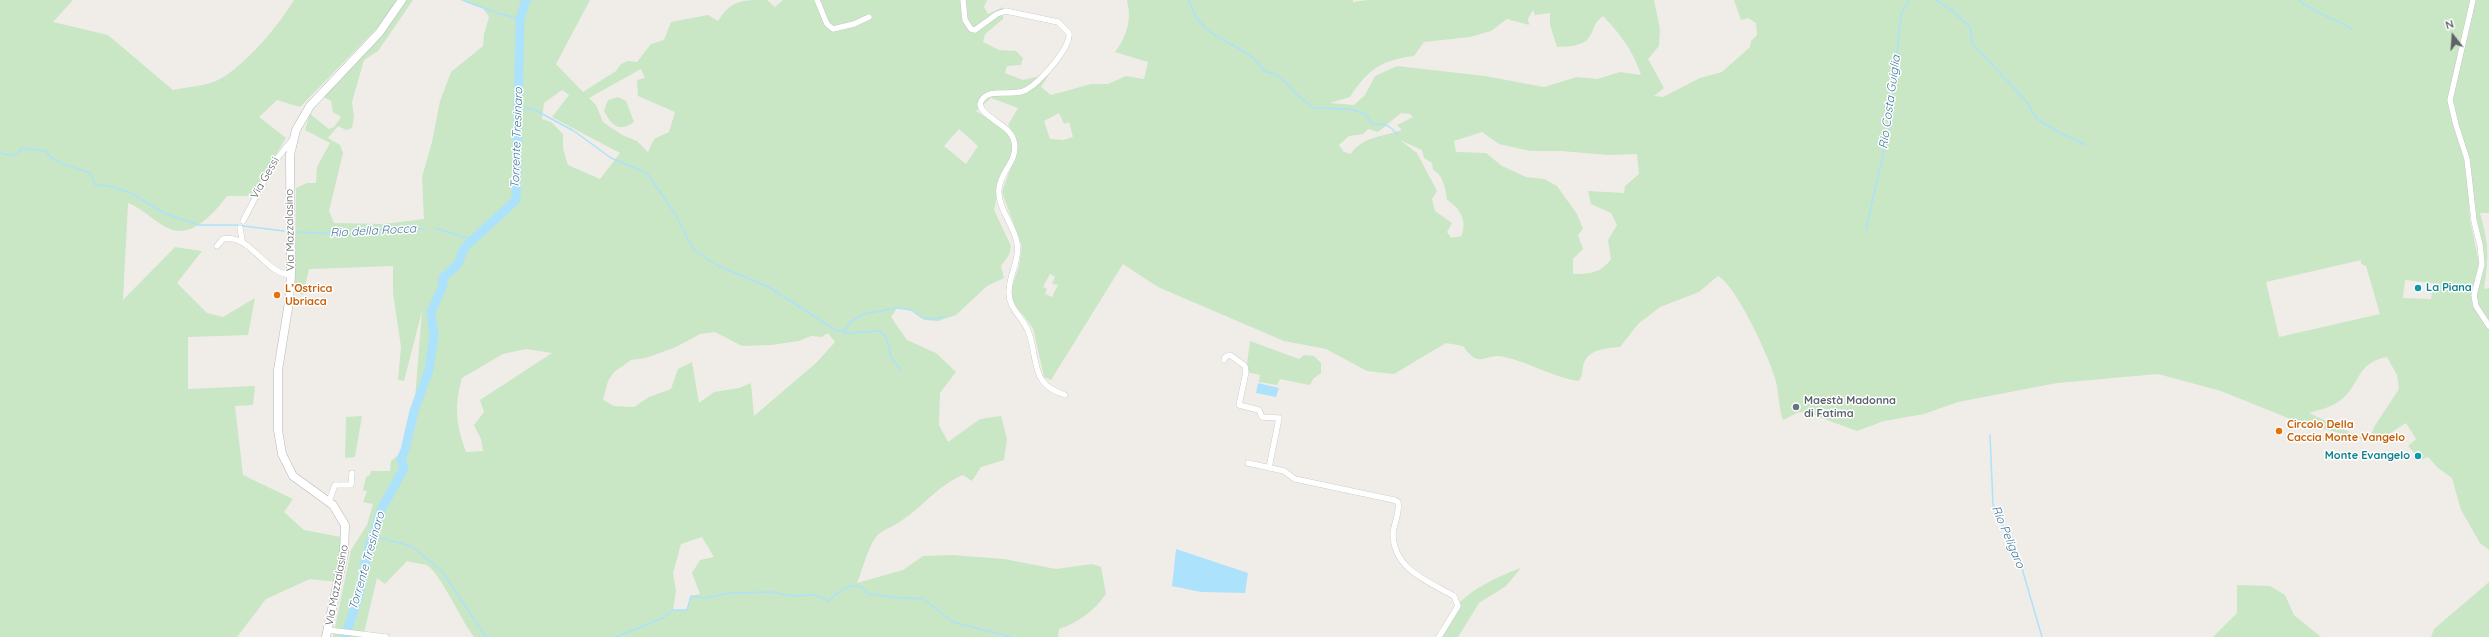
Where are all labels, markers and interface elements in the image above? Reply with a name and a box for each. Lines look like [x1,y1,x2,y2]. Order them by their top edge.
north arrow [2433,16,2473,56]
text: N [2444,17,2455,32]
water label: Rio Costa Guiglia [1876,54,1904,150]
water label: Torrente Tresinaro [508,87,526,189]
street label: Via Gessi [248,155,282,201]
street label: Via Mazzalasino [283,189,297,271]
water label: Rio della Rocca [330,222,416,240]
place label: La Piana [2426,281,2472,295]
place label: L’Ostrica Ubriaca [285,282,332,308]
marker: La Piana [2413,283,2423,293]
marker: L’Ostrica Ubriaca [272,290,282,300]
place label: Maestà Madonna di Fatima [1804,394,1896,420]
marker: Maestà Madonna di Fatima [1791,402,1801,412]
place label: Circolo Della Caccia Monte Vangelo [2287,418,2405,444]
marker: Circolo Della Caccia Monte Vangelo [2274,426,2284,436]
place label: Monte Evangelo [2325,449,2410,463]
marker: Monte Evangelo [2413,451,2423,461]
water label: Rio Peligaro [1988,504,2028,570]
water label: Torrente Tresinaro [346,510,388,612]
street label: Via Mazzalasino [323,543,351,627]

